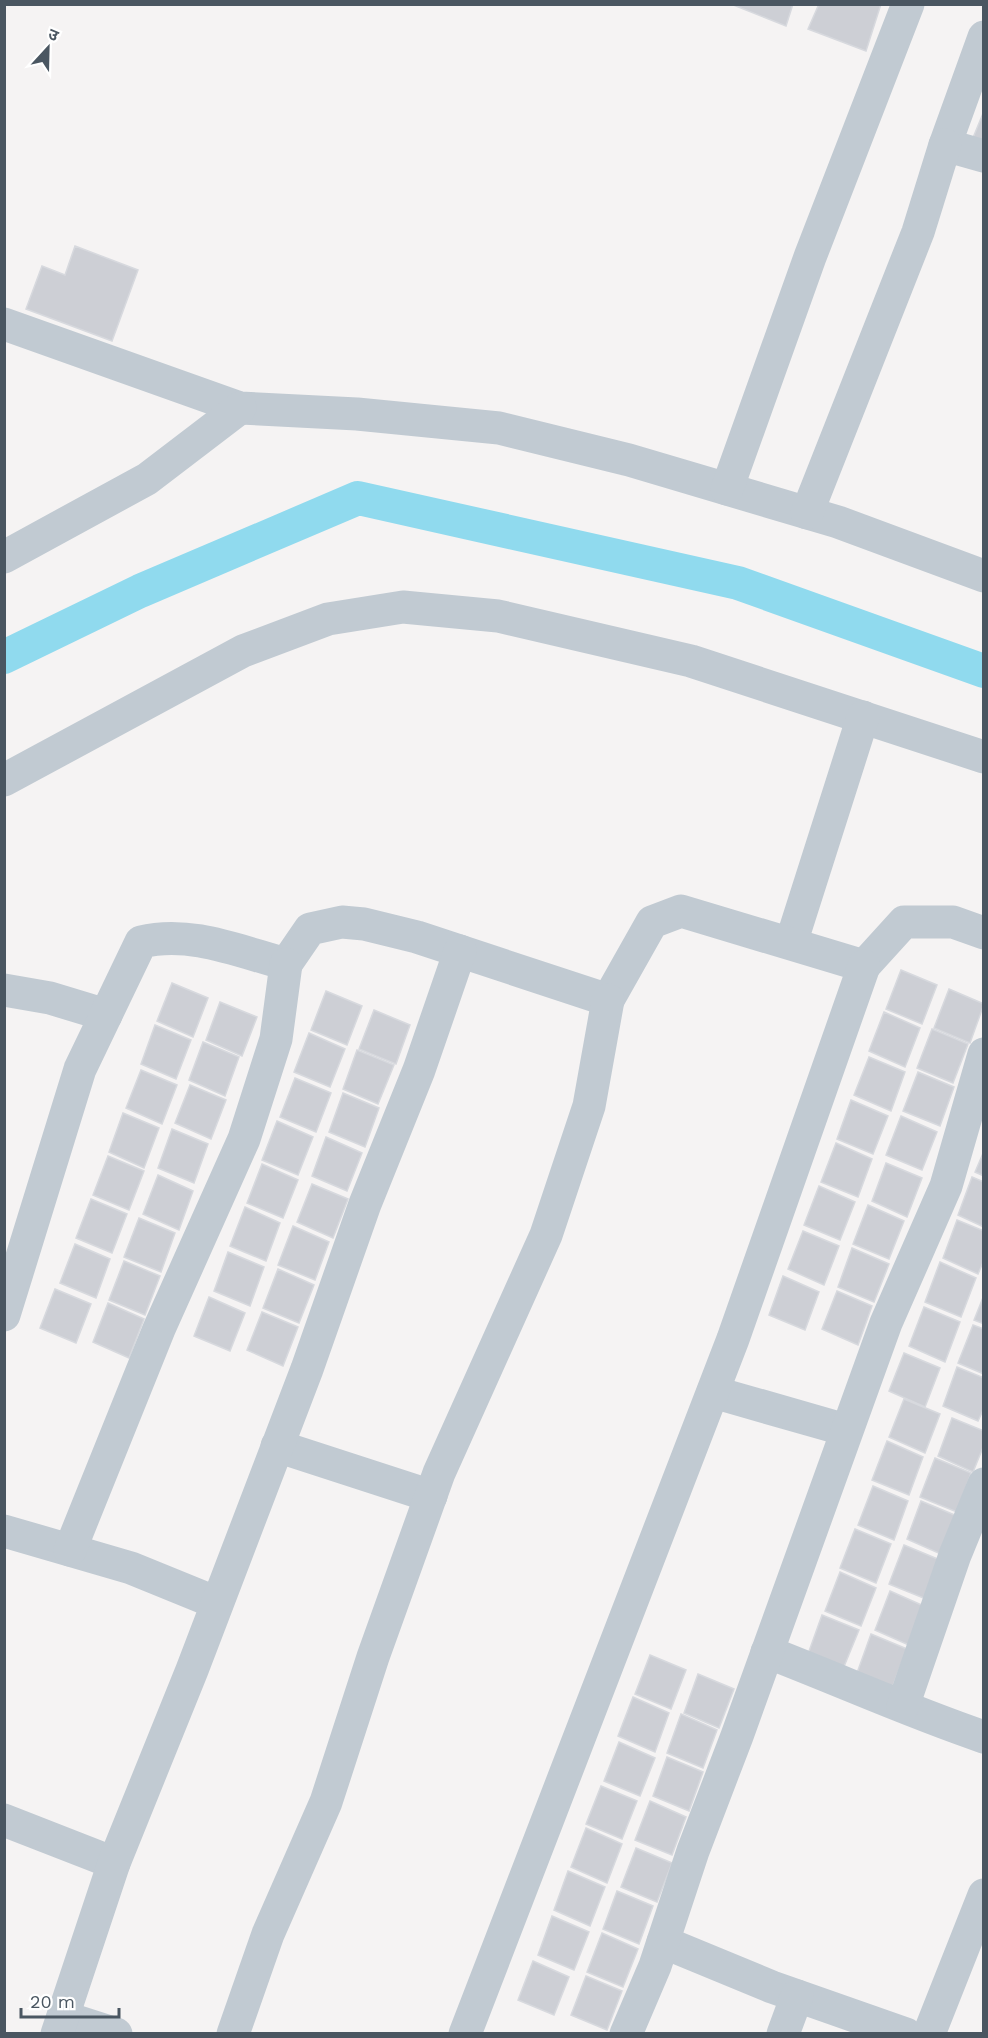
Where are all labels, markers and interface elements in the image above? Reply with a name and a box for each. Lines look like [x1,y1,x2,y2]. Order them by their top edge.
north arrow [18,18,78,78]
text: उ [46,24,62,45]
scale bar [21,1981,118,2019]
text: 20 m [30,1991,75,2012]

